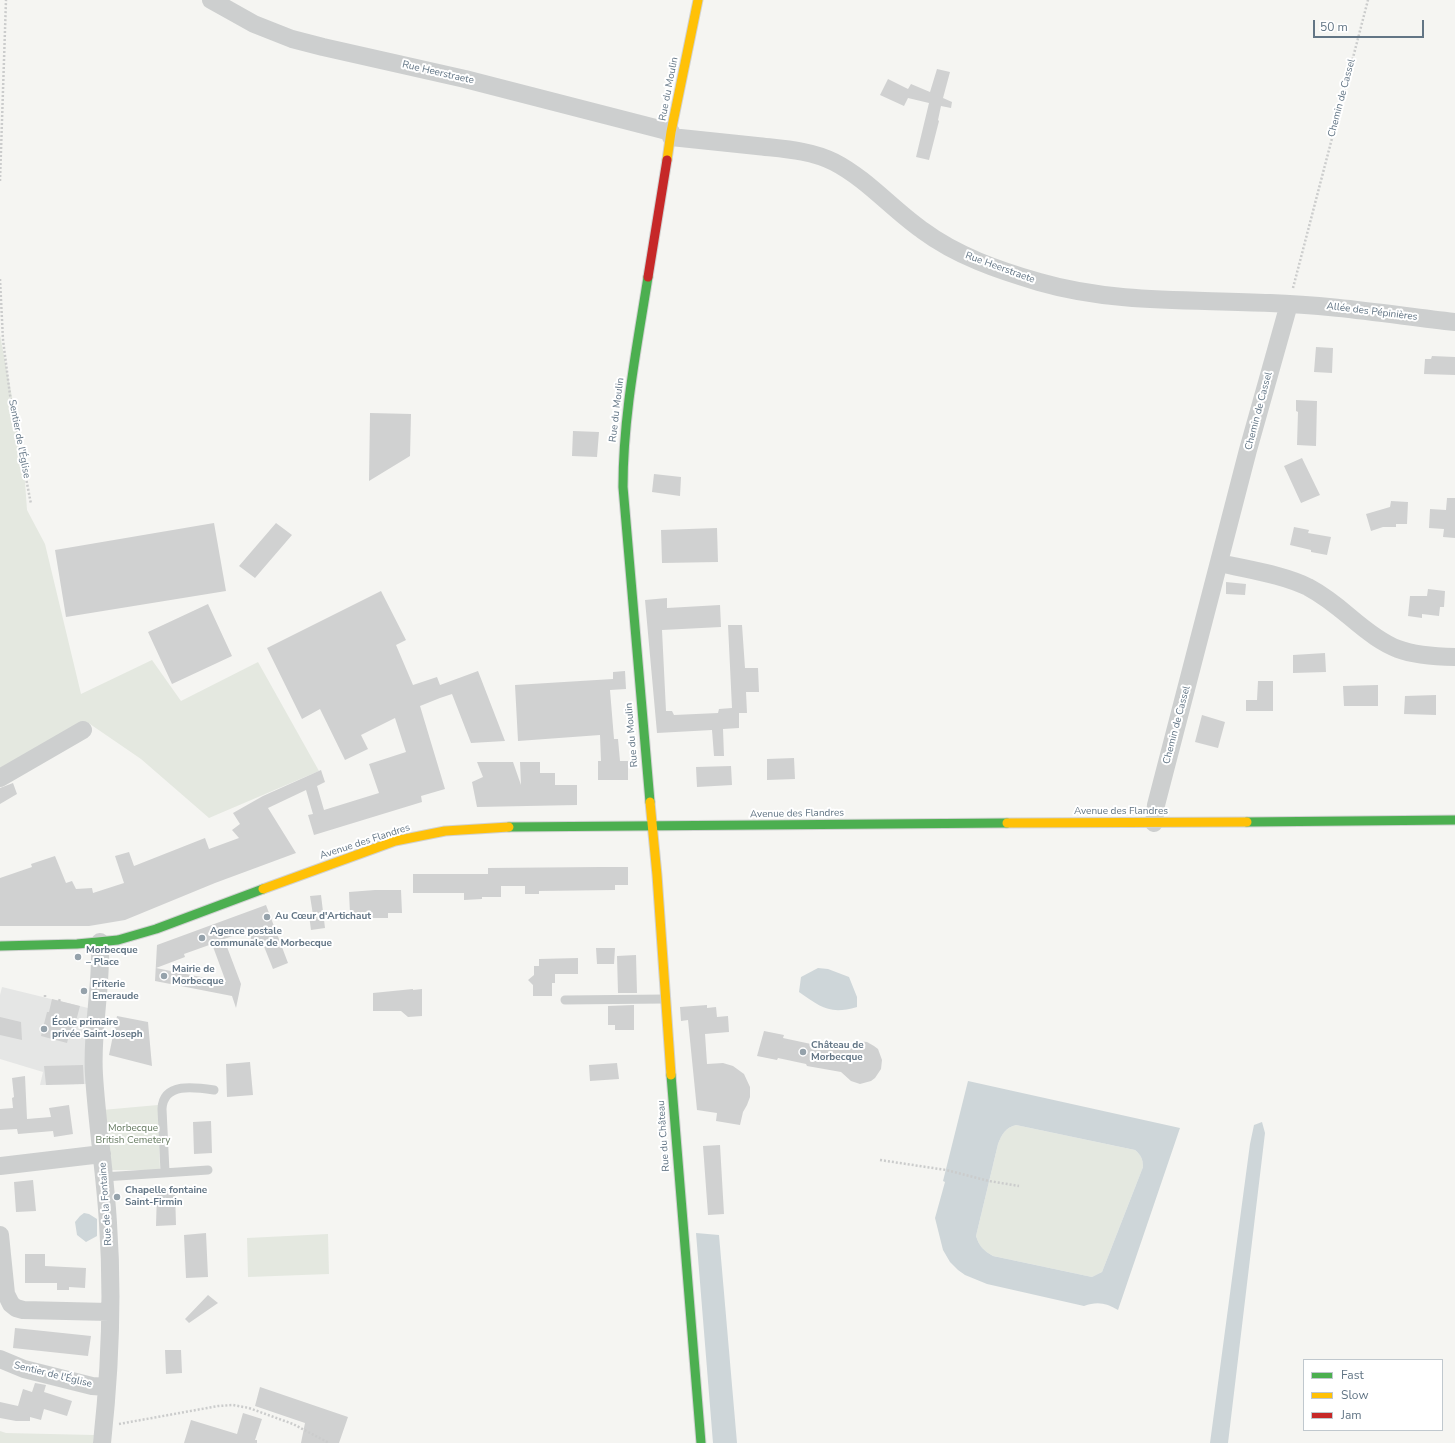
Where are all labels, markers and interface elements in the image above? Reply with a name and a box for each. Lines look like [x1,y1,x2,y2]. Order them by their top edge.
scale bar [1315,12,1426,38]
text: 50 m [1320,19,1348,35]
street label: Rue du Moulin [657,56,681,122]
street label: Chemin de Cassel [1326,58,1358,138]
street label: Rue Heerstraete [401,59,475,87]
street label: Rue Heerstraete [964,250,1036,286]
street label: Allée des Pépinières [1326,300,1418,324]
street label: Chemin de Cassel [1243,371,1275,451]
street label: Rue du Moulin [607,377,627,443]
street label: Sentier de l'Église [5,399,33,479]
street label: Chemin de Cassel [1161,685,1193,765]
street label: Rue du Moulin [623,702,641,768]
street label: Avenue des Flandres [1074,806,1168,818]
street label: Avenue des Flandres [750,807,844,821]
street label: Avenue des Flandres [318,822,412,862]
place label: Au Cœur d'Artichaut [275,911,371,923]
marker: Au Cœur d'Artichaut [262,912,272,922]
place label: Agence postale communale de Morbecque [210,926,332,950]
marker: Agence postale communale de Morbecque [197,933,207,943]
place label: Morbecque – Place [86,945,138,968]
marker: Morbecque – Place [73,952,83,962]
place label: Mairie de Morbecque [172,964,224,988]
marker: Mairie de Morbecque [159,971,169,981]
place label: Friterie Emeraude [92,979,139,1002]
marker: Friterie Emeraude [79,986,89,996]
place label: École primaire privée Saint-Joseph [52,1017,143,1040]
marker: École primaire privée Saint-Joseph [39,1024,49,1034]
place label: Château de Morbecque [811,1040,864,1064]
marker: Château de Morbecque [798,1047,808,1057]
street label: Rue du Château [656,1100,672,1172]
park label: Morbecque British Cemetery [96,1123,170,1146]
street label: Rue de la Fontaine [97,1162,115,1246]
place label: Chapelle fontaine Saint-Firmin [125,1185,207,1208]
marker: Chapelle fontaine Saint-Firmin [112,1192,122,1202]
street label: Sentier de l'Église [13,1359,93,1391]
legend [1303,1359,1443,1431]
text: Fast [1341,1367,1364,1383]
text: Slow [1341,1387,1369,1403]
text: Jam [1341,1407,1362,1423]

